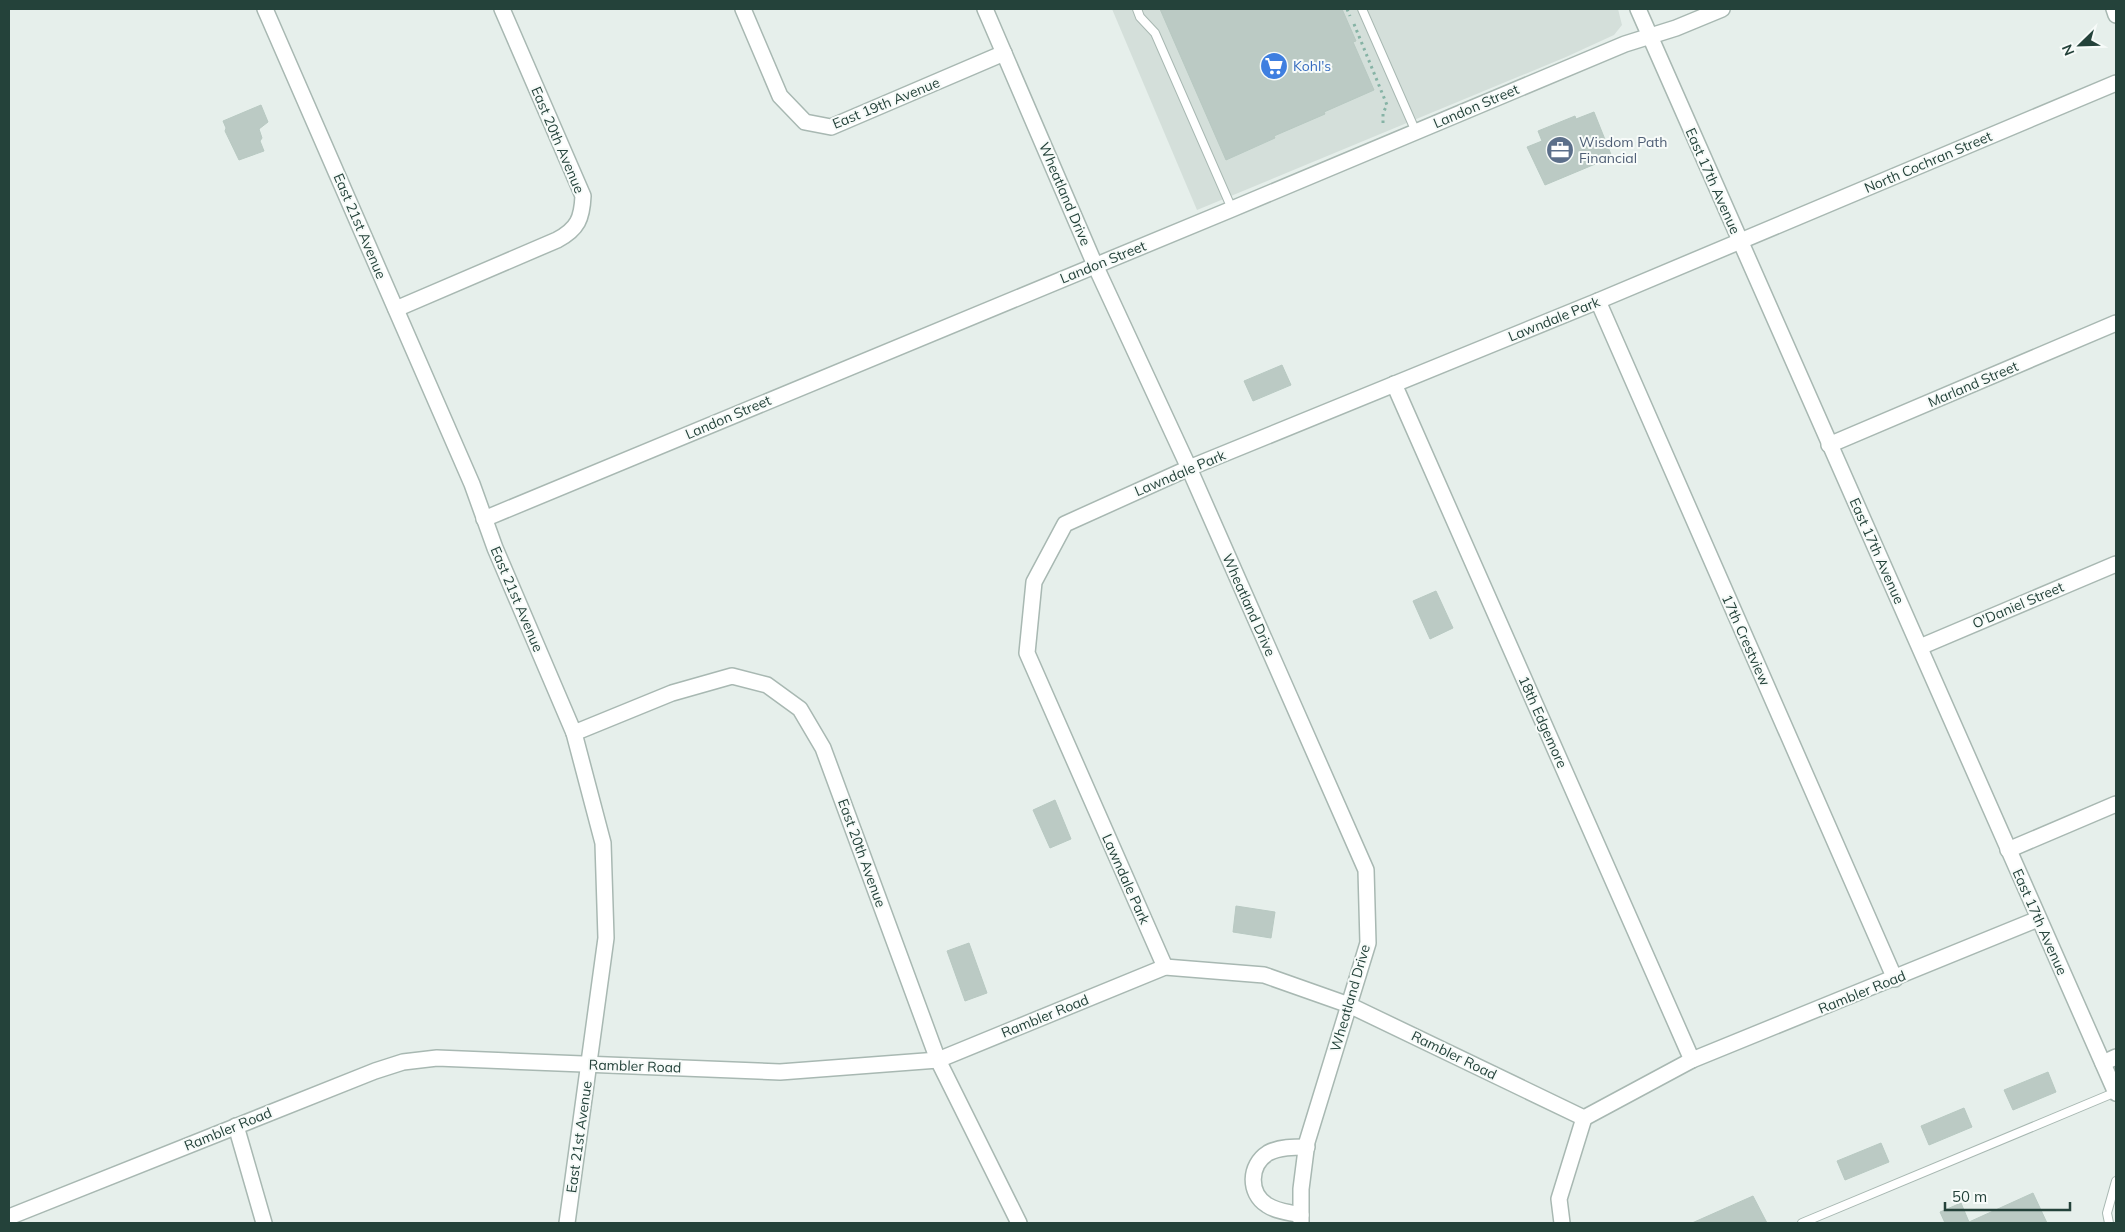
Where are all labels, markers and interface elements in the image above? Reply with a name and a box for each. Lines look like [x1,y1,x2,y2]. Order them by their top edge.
north arrow [2055,20,2105,70]
text: N [2058,42,2078,58]
supermarket icon: Kohl's [1259,51,1289,81]
place label: Kohl's [1293,57,1331,75]
street label: East 19th Avenue [830,73,942,133]
street label: Landon Street [1431,80,1522,132]
street label: East 20th Avenue [527,84,589,196]
street label: East 17th Avenue [1682,125,1744,237]
street label: North Cochran Street [1861,127,1995,197]
place label: Wisdom Path Financial [1579,133,1667,167]
office icon: Wisdom Path Financial [1545,135,1575,165]
street label: Wheatland Drive [1035,140,1095,248]
street label: East 21st Avenue [330,170,390,282]
street label: Landon Street [1057,237,1149,287]
street label: Lawndale Park [1506,292,1603,346]
street label: Marland Street [1925,357,2021,411]
street label: Landon Street [683,391,774,443]
street label: Lawndale Park [1132,445,1229,500]
street label: East 17th Avenue [1846,495,1908,607]
street label: East 21st Avenue [487,543,547,655]
street label: Wheatland Drive [1218,551,1280,659]
street label: O'Daniel Street [1970,578,2067,632]
street label: 17th Crestview [1718,592,1774,688]
street label: 18th Edgemore [1515,673,1571,771]
street label: East 20th Avenue [834,796,890,910]
street label: Lawndale Park [1098,831,1154,928]
street label: East 17th Avenue [2009,866,2071,978]
street label: Wheatland Drive [1326,942,1374,1054]
street label: Rambler Road [1816,966,1908,1018]
street label: Rambler Road [999,990,1091,1042]
street label: Rambler Road [1408,1027,1500,1083]
street label: Rambler Road [588,1055,682,1077]
street label: East 21st Avenue [562,1080,596,1194]
street label: Rambler Road [182,1103,274,1155]
scale bar [1945,1180,2070,1212]
text: 50 m [1952,1187,1987,1206]

